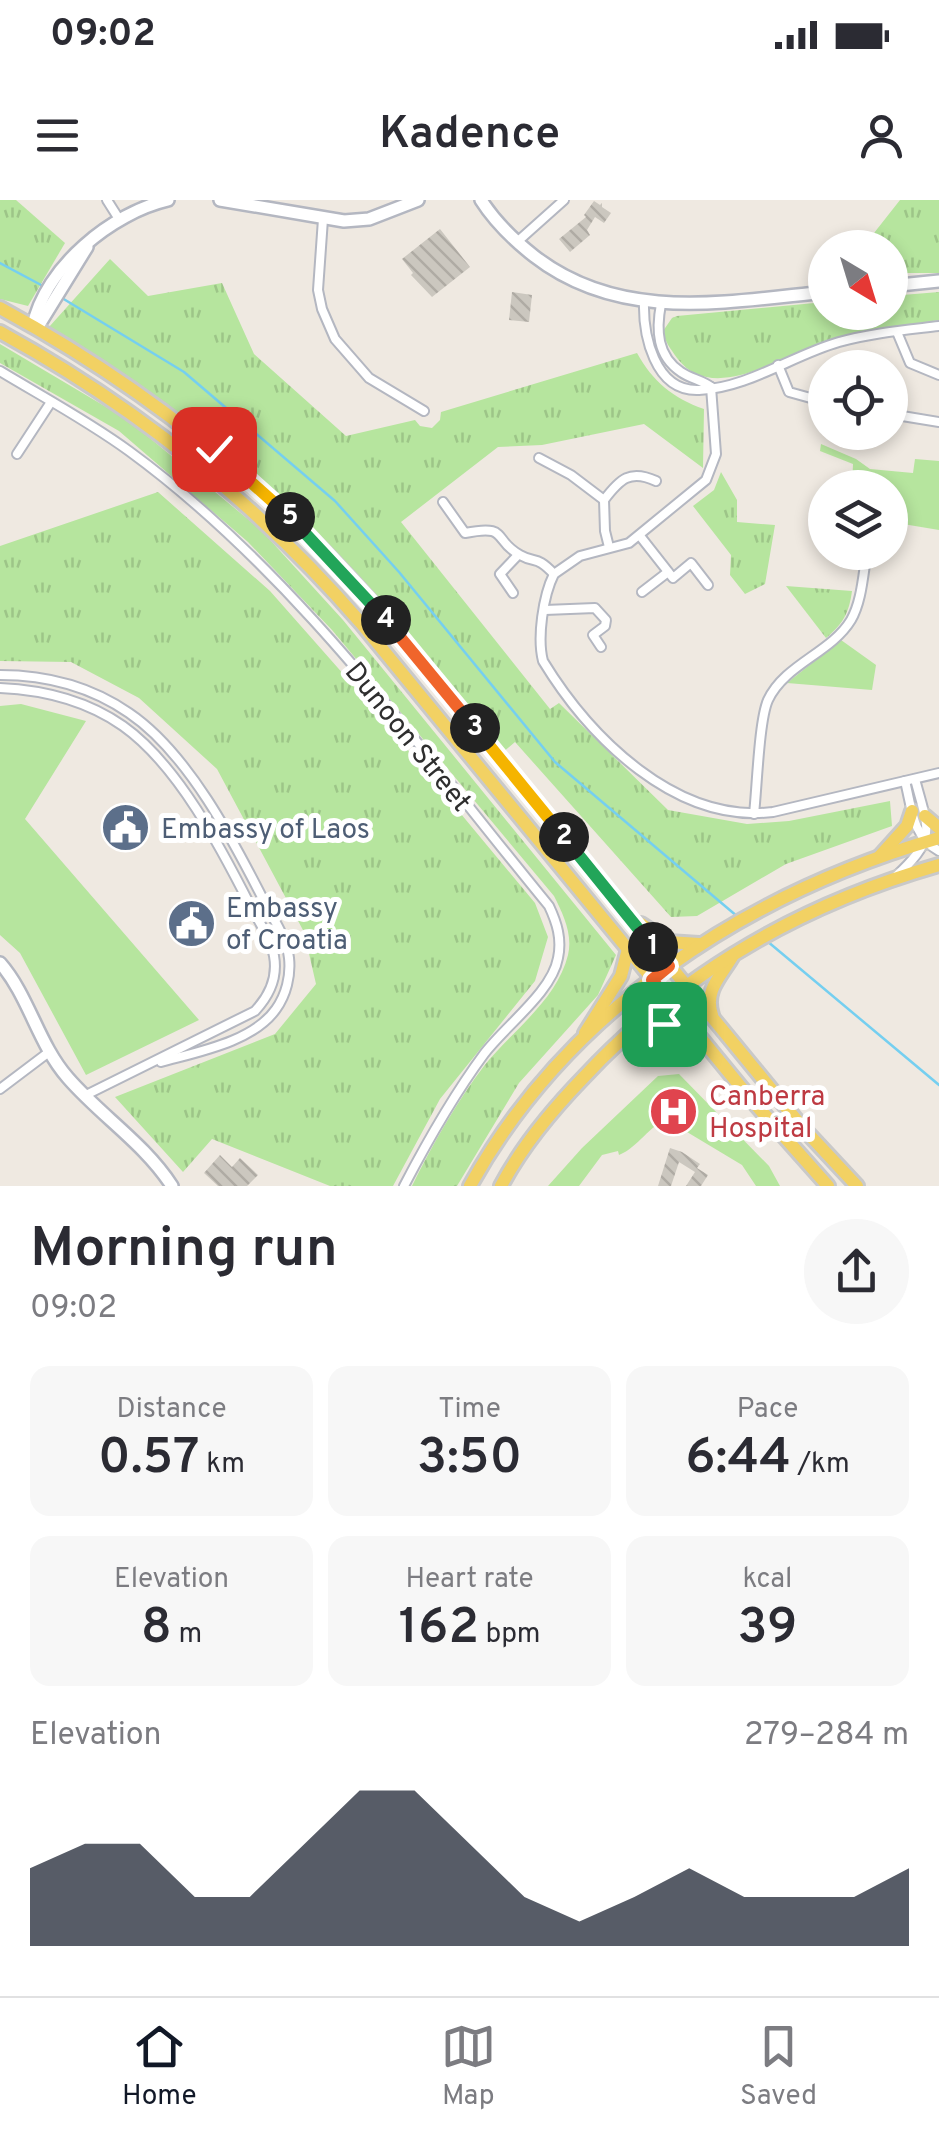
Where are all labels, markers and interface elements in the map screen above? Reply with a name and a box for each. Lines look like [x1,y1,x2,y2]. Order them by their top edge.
text: 09:02 [50,11,156,60]
text: Kadence [379,107,560,164]
icon: menu [30,108,85,163]
icon: person [854,108,909,163]
north arrow [808,230,908,330]
map controls [808,230,908,570]
button: locate [808,350,908,450]
pin [172,407,257,492]
icon: check [187,422,242,477]
button: layers [808,470,908,570]
pin: 5 [265,492,315,542]
text: 5 [281,499,299,535]
pin: 4 [361,595,411,645]
text: 4 [377,602,395,638]
street label: Dunoon Street [335,656,478,820]
pin: 3 [450,703,500,753]
text: 3 [467,710,483,746]
public building icon: Embassy of Laos [100,802,152,854]
pin: 2 [539,812,589,862]
place label: Embassy of Laos [161,813,370,849]
text: 2 [555,819,573,855]
place label: Embassy of Croatia [226,892,348,960]
public building icon: Embassy of Croatia [165,897,217,949]
pin: 1 [628,922,678,972]
text: 1 [647,929,659,965]
pin [622,982,707,1067]
icon: arrive [637,997,692,1052]
place label: Canberra Hospital [709,1080,825,1148]
hospital icon: Canberra Hospital [648,1085,700,1137]
text: Morning run [30,1216,338,1286]
button: share [804,1219,909,1324]
text: 09:02 [30,1289,117,1329]
text: Distance [117,1392,226,1428]
text: Time [438,1392,501,1428]
text: Pace [737,1392,798,1428]
text: 0.57 [98,1428,200,1491]
text: 3:50 [417,1428,522,1491]
text: 6:44 [685,1428,791,1491]
text: km [200,1447,245,1483]
text: /km [791,1447,850,1483]
text: Elevation [114,1562,229,1598]
text: Heart rate [405,1562,534,1598]
text: kcal [743,1562,792,1598]
text: 8 [141,1598,172,1661]
text: 162 [398,1598,479,1661]
text: 39 [737,1598,798,1661]
text: m [172,1617,202,1653]
text: bpm [479,1617,541,1653]
text: Elevation [30,1716,162,1756]
text: 279–284 m [744,1716,909,1756]
tab: Home [122,2019,196,2115]
tab: Map [441,2019,496,2115]
tab: Saved [740,2019,817,2115]

